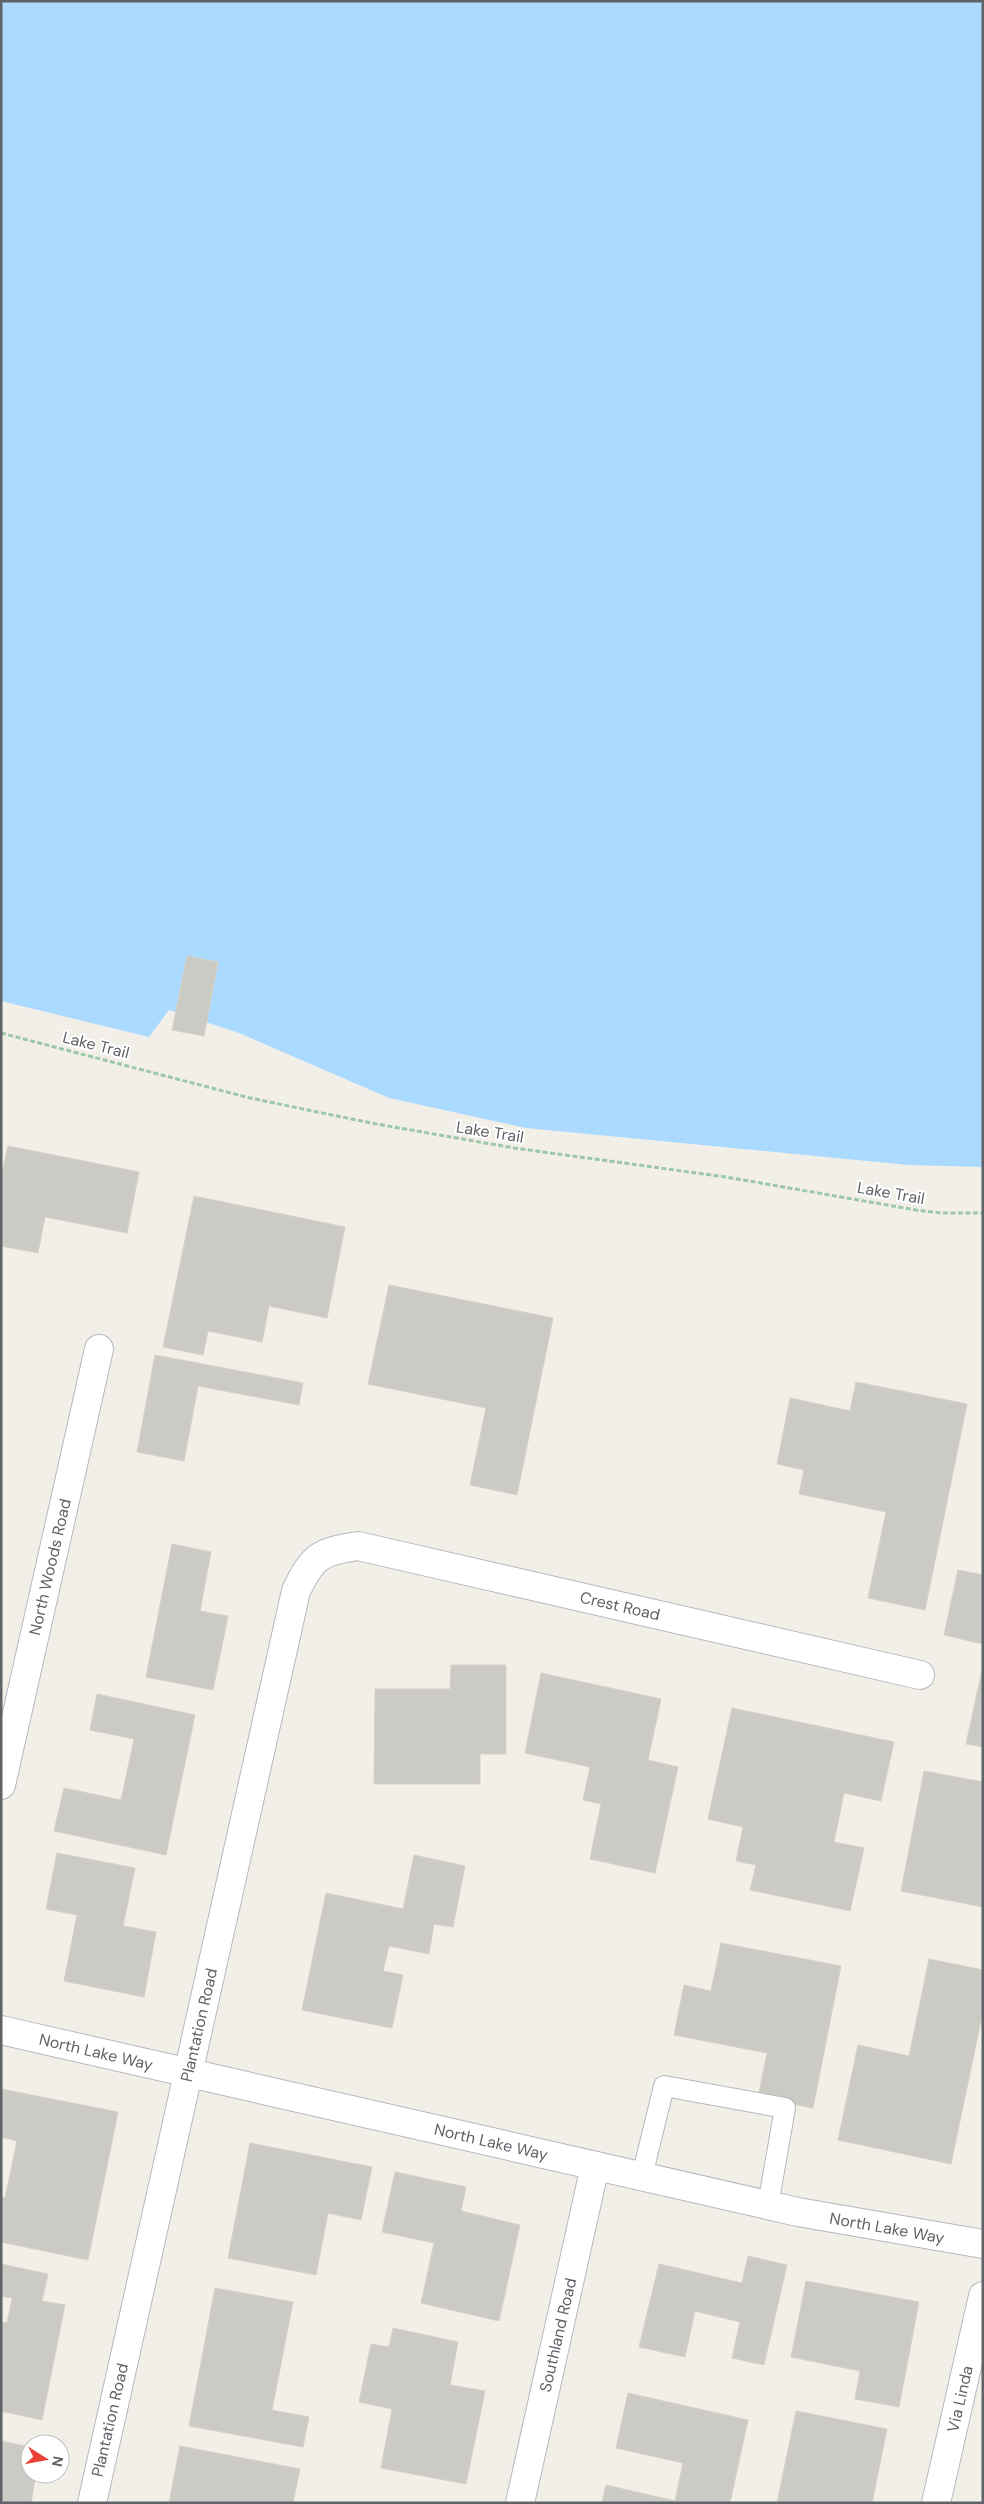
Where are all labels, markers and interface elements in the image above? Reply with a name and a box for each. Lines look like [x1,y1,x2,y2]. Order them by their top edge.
street label: Lake Trail [60,1027,132,1063]
street label: Lake Trail [455,1116,525,1148]
street label: Lake Trail [856,1177,926,1209]
street label: North Woods Road [24,1497,76,1637]
street label: Crest Road [578,1587,662,1625]
street label: Plantation Road [176,1966,222,2084]
street label: North Lake Way [37,2029,155,2075]
street label: North Lake Way [432,2119,550,2165]
street label: North Lake Way [828,2208,946,2248]
street label: Southland Road [535,2276,581,2394]
street label: Plantation Road [87,2361,133,2479]
street label: Via Linda [942,2364,978,2434]
north arrow [20,2434,70,2484]
text: N [48,2455,68,2468]

